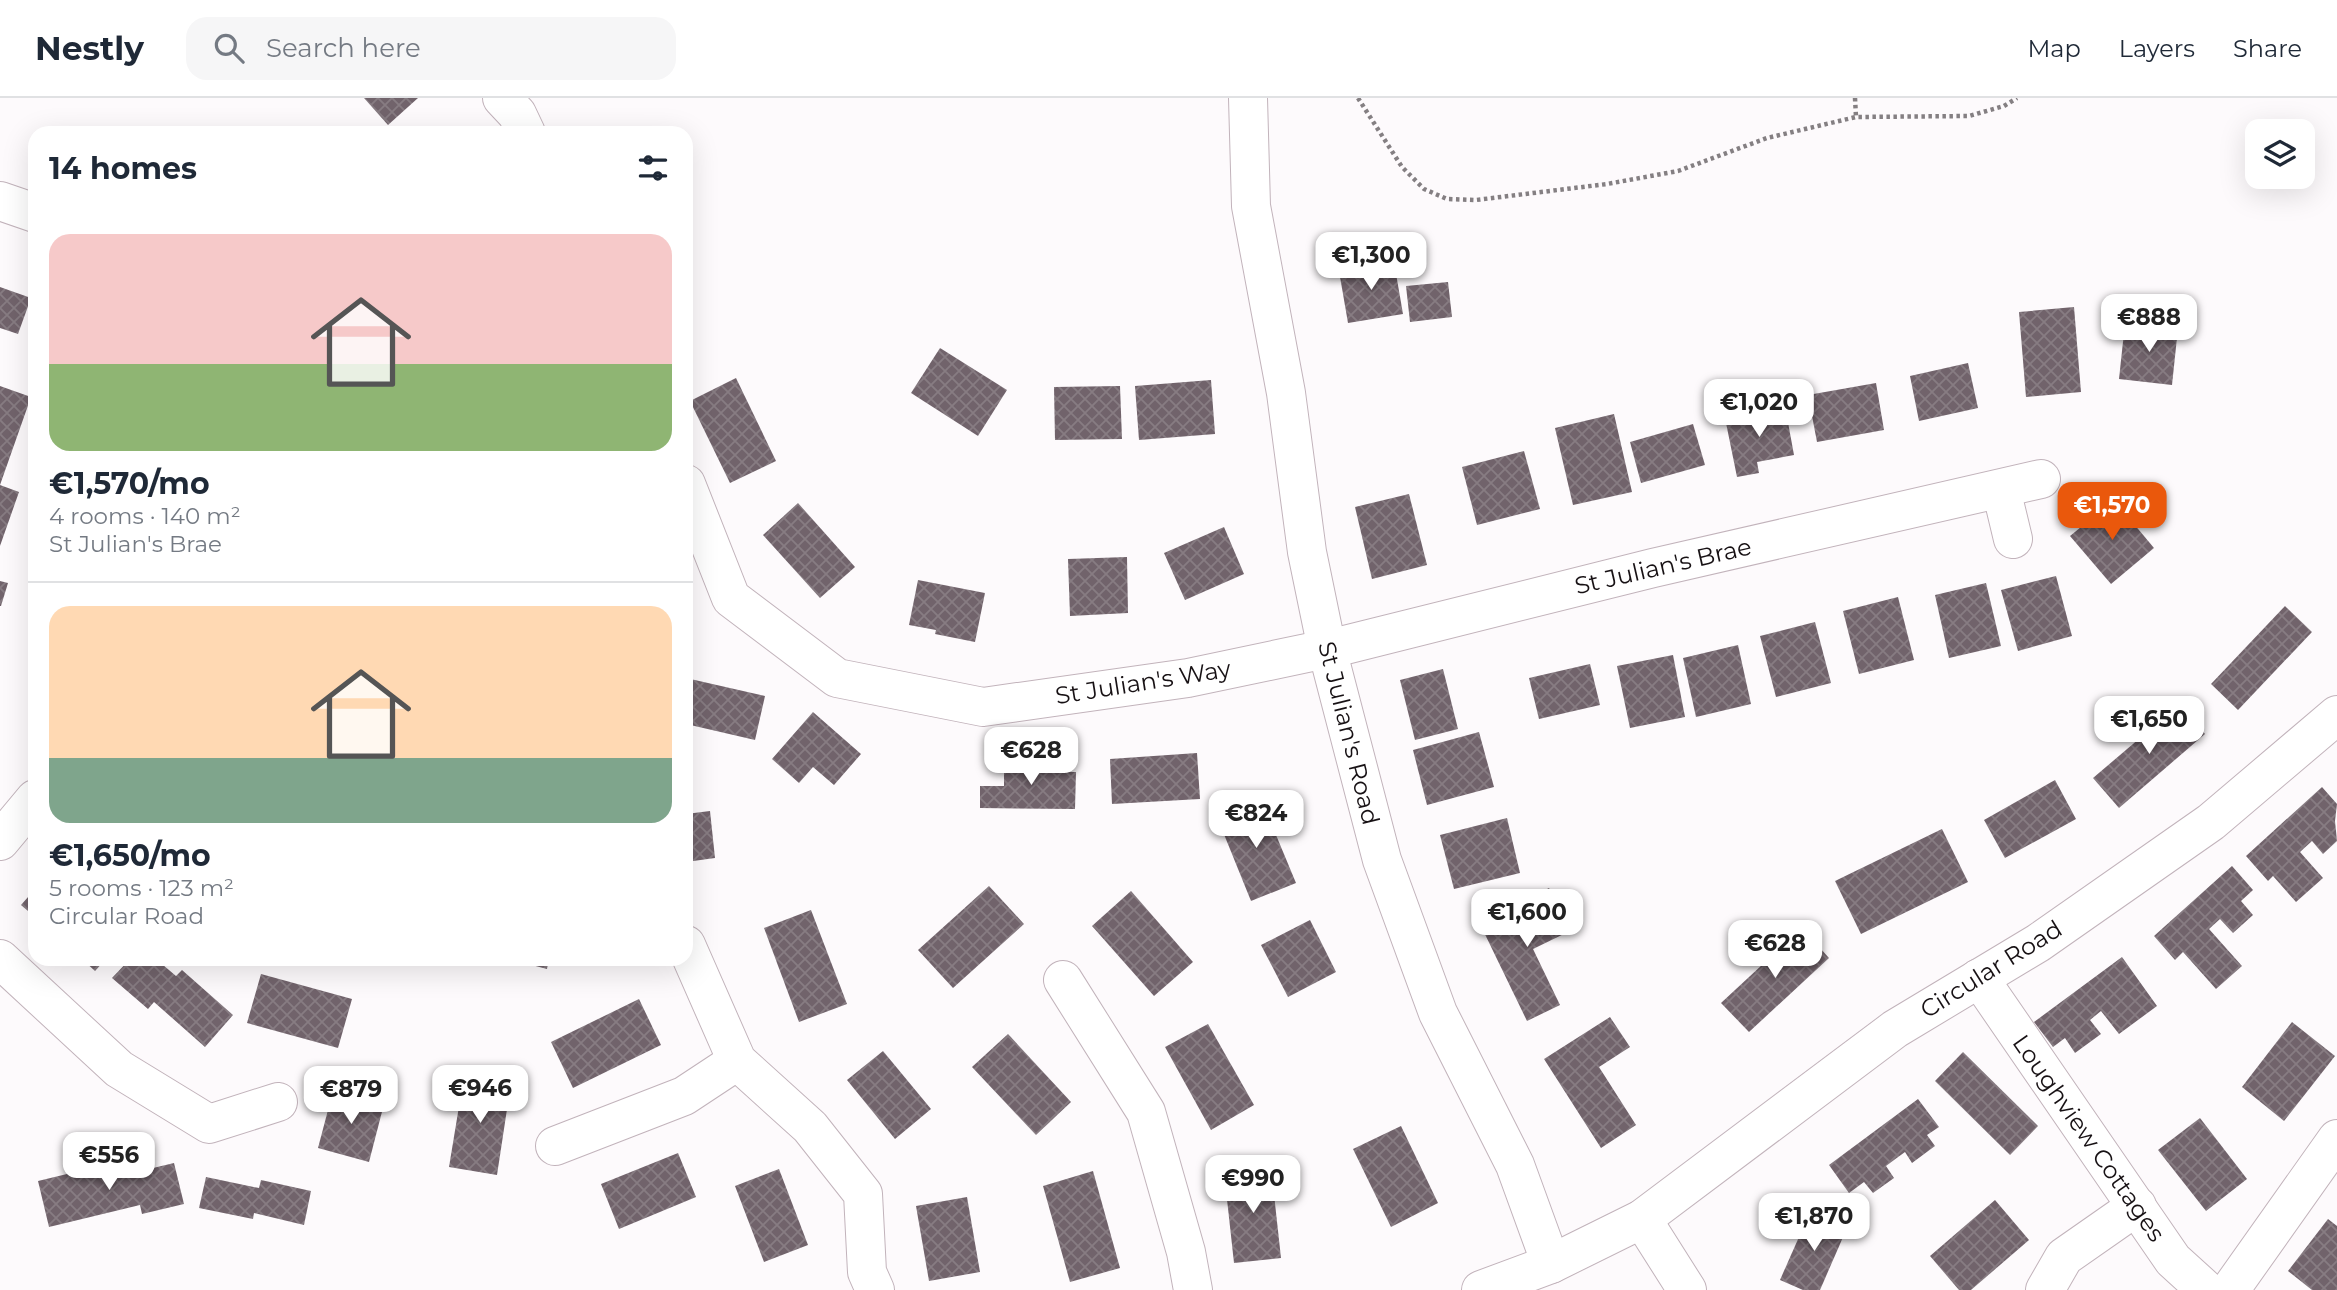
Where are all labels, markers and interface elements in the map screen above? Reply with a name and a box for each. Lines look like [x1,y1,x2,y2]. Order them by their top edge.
search box [186,17,676,80]
text: Nestly [35,28,144,68]
icon: search [210,29,248,67]
text: Search here [266,32,421,64]
text: Map [2027,34,2081,63]
text: Layers [2119,34,2195,63]
text: Share [2233,34,2302,63]
map controls [2245,119,2315,189]
button: layers [2245,119,2315,189]
icon: filters [634,149,672,187]
text: 14 homes [49,150,197,187]
pin: €1,300 [1314,232,1428,292]
text: €1,300 [1331,241,1411,269]
icon: home [298,279,424,405]
pin: €888 [2108,294,2190,354]
text: €888 [2117,303,2181,331]
pin: €1,020 [1702,380,1816,439]
text: €1,020 [1720,388,1798,416]
text: €1,570/mo [49,465,210,502]
pin: €1,570 [2055,482,2169,542]
text: €1,570 [2074,491,2150,519]
text: 4 rooms · 140 m² [49,502,241,530]
text: St Julian's Brae [49,530,222,558]
street label: St Julian's Brae [1572,532,1754,600]
street label: St Julian's Road [1312,638,1386,828]
icon: home [298,651,424,777]
street label: St Julian's Way [1053,654,1233,710]
pin: €1,650 [2092,696,2206,756]
text: €1,650 [2110,705,2188,733]
pin: €628 [990,728,1072,787]
text: €628 [1000,736,1062,764]
pin: €824 [1215,790,1297,850]
text: €824 [1225,799,1287,827]
text: €1,650/mo [49,837,211,874]
text: 5 rooms · 123 m² [49,874,234,902]
pin: €1,600 [1470,890,1584,949]
text: €1,600 [1487,898,1567,926]
text: Circular Road [49,902,204,930]
street label: Circular Road [1915,914,2067,1024]
pin: €628 [1734,920,1816,980]
text: €628 [1744,929,1806,957]
street label: Loughview Cottages [2007,1029,2171,1247]
pin: €879 [310,1066,392,1126]
pin: €946 [439,1066,521,1125]
text: €946 [448,1074,512,1102]
text: €879 [320,1075,382,1103]
pin: €556 [68,1132,150,1192]
text: €556 [79,1141,139,1169]
pin: €990 [1212,1156,1294,1215]
text: €990 [1221,1164,1285,1192]
pin: €1,870 [1757,1194,1871,1253]
text: €1,870 [1775,1202,1853,1230]

